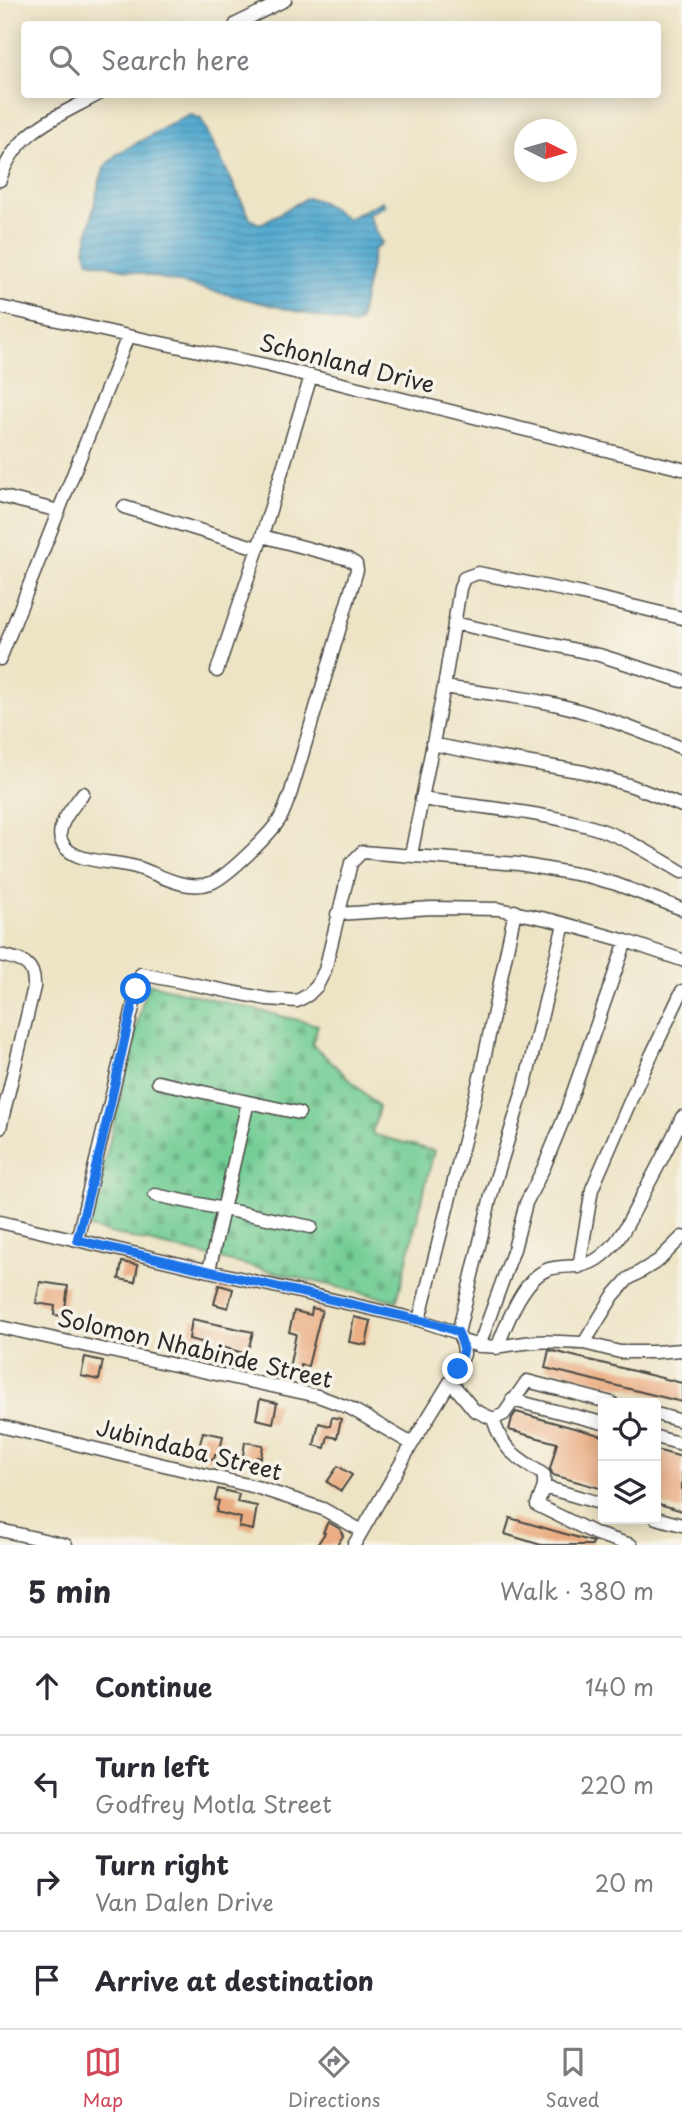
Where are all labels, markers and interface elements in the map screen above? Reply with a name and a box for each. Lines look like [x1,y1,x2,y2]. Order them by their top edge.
search box [21,21,661,98]
text: Search here [101,40,250,79]
icon: search [45,41,83,79]
north arrow [514,119,577,182]
street label: Schonland Drive [256,324,439,401]
route start [120,973,151,1004]
street label: Solomon Nhabinde Street [54,1299,336,1396]
route end [442,1353,473,1384]
map controls [598,1398,661,1524]
button: locate [598,1398,661,1461]
street label: Jubindaba Street [93,1409,286,1489]
button: layers [598,1461,661,1524]
text: 5 min [28,1568,111,1613]
text: Walk · 380 m [500,1573,654,1608]
icon: ahead [28,1667,66,1705]
text: Continue [95,1667,212,1706]
text: 140 m [585,1669,654,1704]
text: Turn left [95,1747,210,1786]
icon: left [28,1765,66,1803]
text: 220 m [580,1767,654,1802]
text: Godfrey Motla Street [95,1786,332,1821]
text: Turn right [95,1845,229,1884]
icon: right [28,1863,66,1901]
text: 20 m [595,1865,654,1900]
text: Van Dalen Drive [95,1884,274,1919]
icon: arrive [28,1961,66,1999]
text: Arrive at destination [95,1961,374,2000]
tab: Map [83,2043,123,2113]
tab: Directions [288,2043,381,2113]
tab: Saved [546,2043,599,2113]

